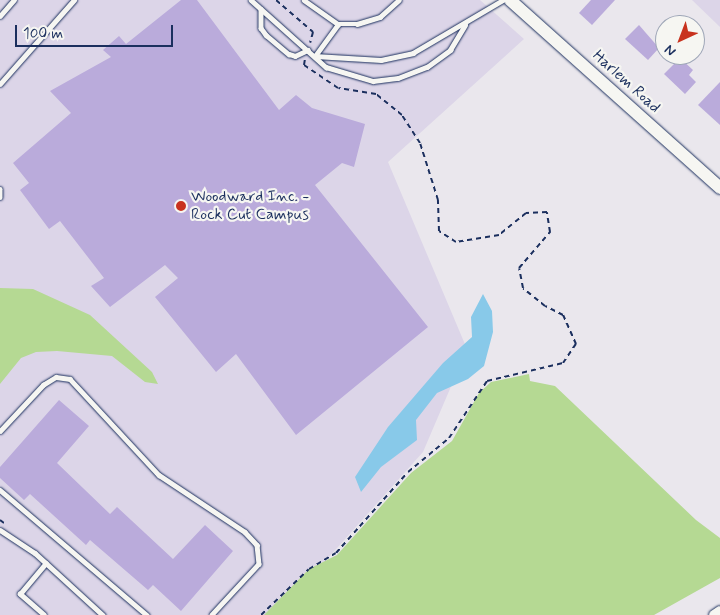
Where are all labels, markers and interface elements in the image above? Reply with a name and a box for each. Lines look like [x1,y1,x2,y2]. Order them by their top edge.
scale bar [18,15,175,47]
north arrow [655,15,705,65]
text: 100 m [23,24,63,44]
text: N [661,40,680,60]
street label: Harlem Road [588,46,664,118]
place label: Woodward Inc. - Rock Cut Campus [191,187,310,225]
marker: Woodward Inc. - Rock Cut Campus [175,200,187,212]

